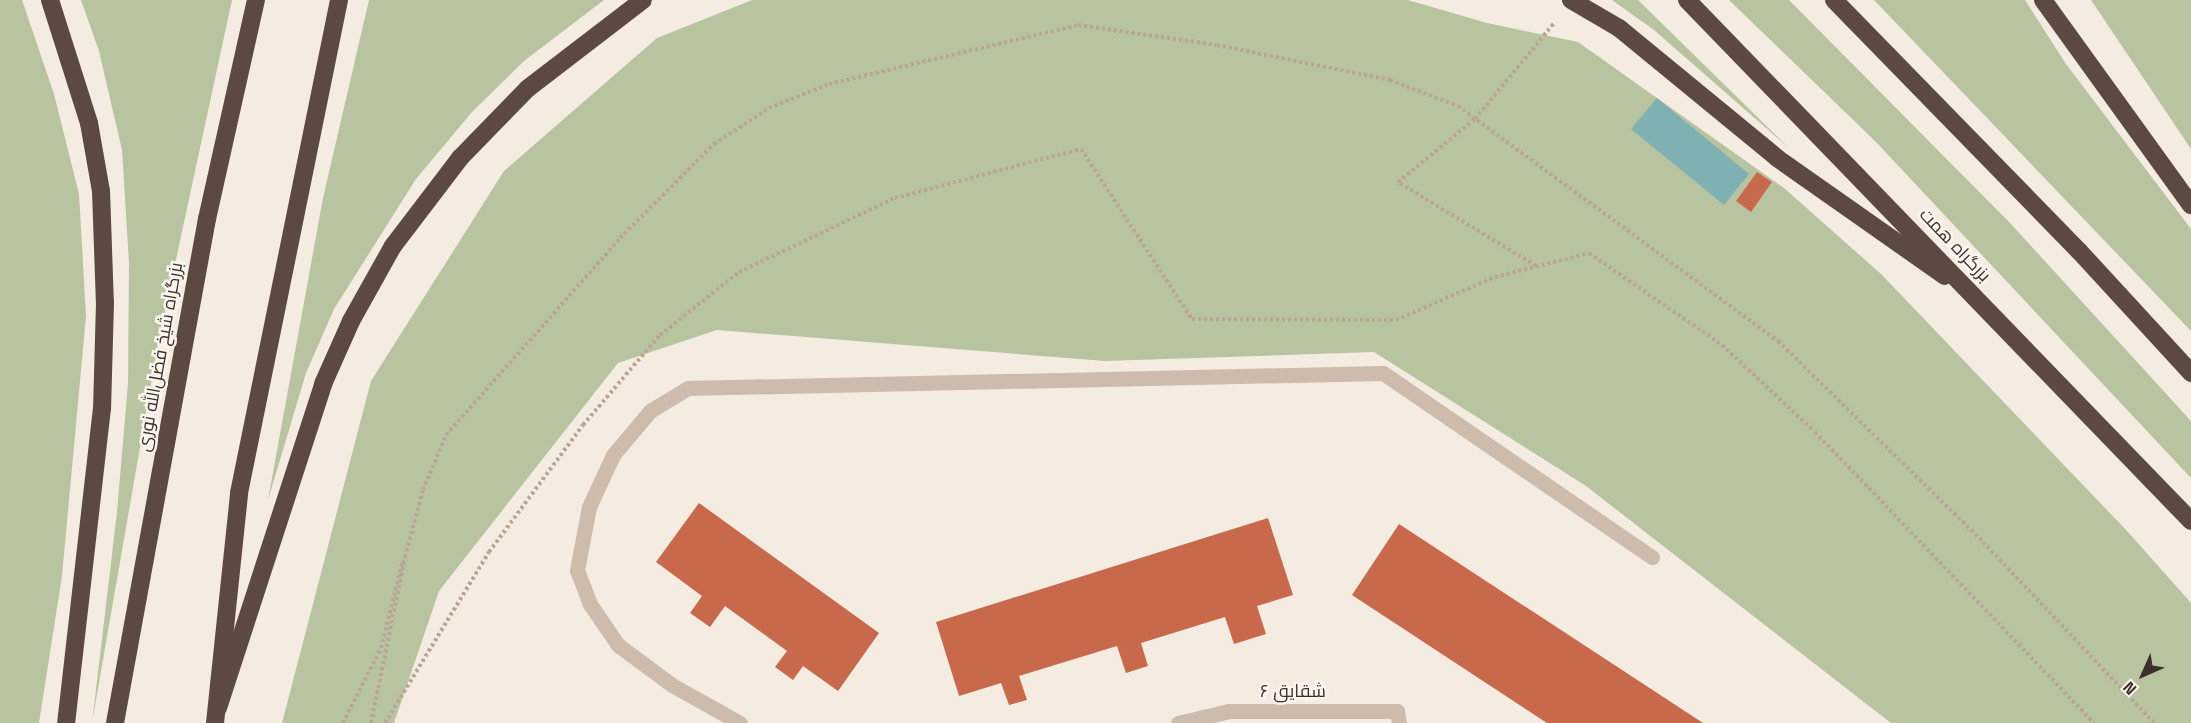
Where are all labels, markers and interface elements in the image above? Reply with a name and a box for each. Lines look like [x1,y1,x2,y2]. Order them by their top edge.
street label: بزرگراه همت [1915,204,1995,286]
street label: بزرگراه شیخ فضل‌الله نوری [133,261,187,453]
north arrow [2113,645,2173,705]
text: N [2119,677,2141,699]
street label: شقایق ۶ [1260,680,1326,702]

